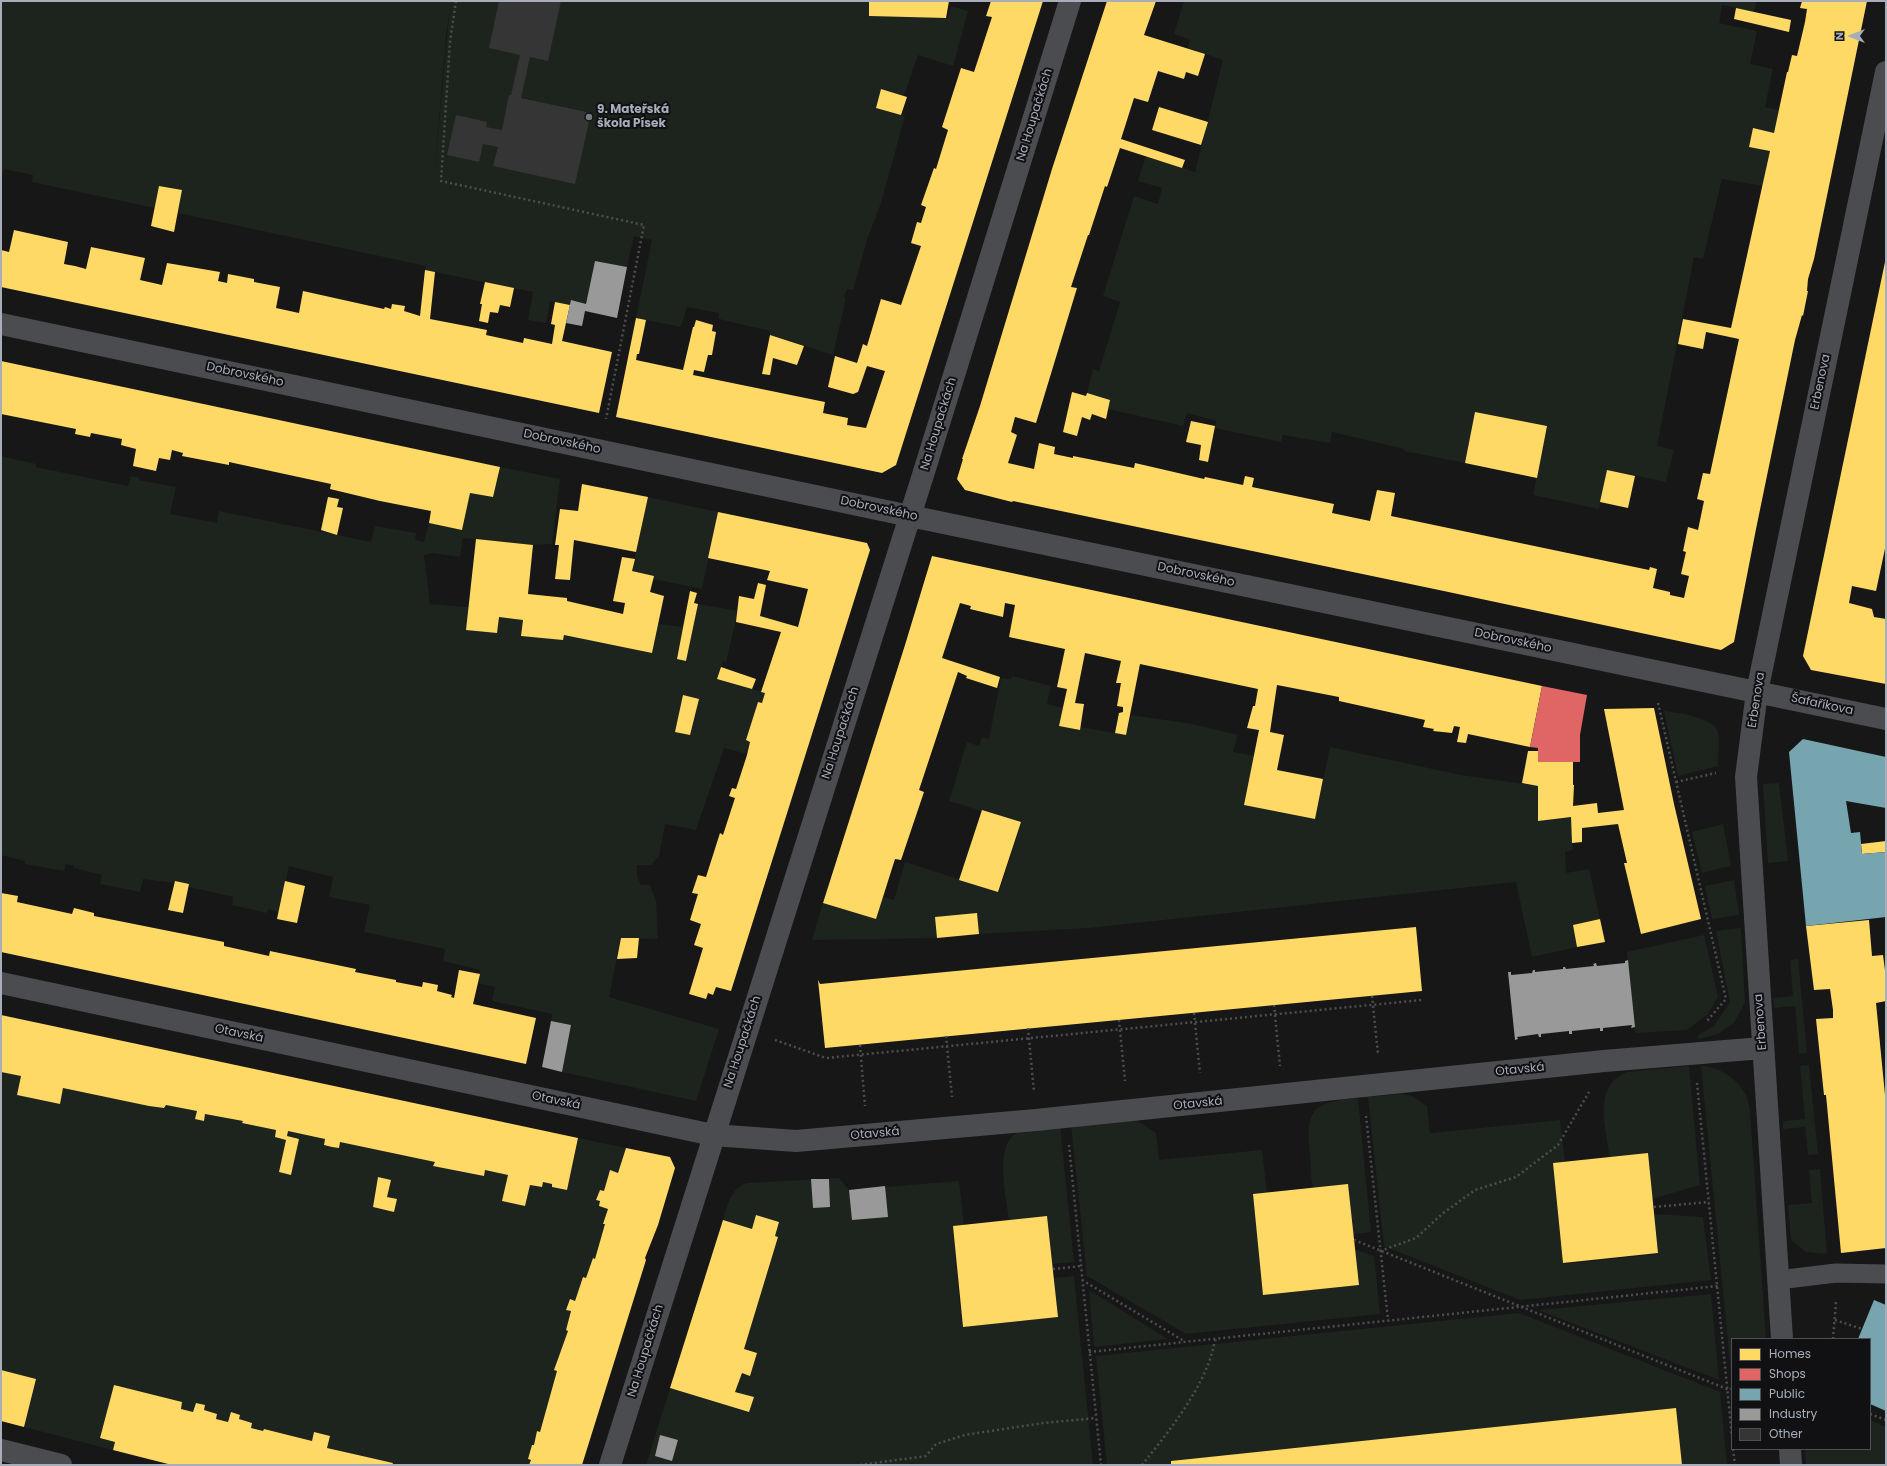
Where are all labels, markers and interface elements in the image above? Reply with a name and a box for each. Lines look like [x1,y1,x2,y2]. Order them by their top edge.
north arrow [1831,16,1871,56]
text: N [1831,32,1847,40]
street label: Na Houpačkách [1014,67,1056,163]
place label: 9. Mateřská škola Písek [597,103,669,131]
marker: 9. Mateřská škola Písek [584,112,594,122]
street label: Erbenova [1808,353,1834,411]
street label: Dobrovského [205,360,285,390]
street label: Na Houpačkách [918,376,960,472]
street label: Dobrovského [522,427,602,457]
street label: Dobrovského [839,494,919,524]
street label: Dobrovského [1156,560,1236,590]
street label: Dobrovského [1473,626,1553,656]
street label: Erbenova [1745,671,1769,729]
street label: Na Houpačkách [819,685,863,781]
street label: Šafaříkova [1790,691,1854,719]
street label: Erbenova [1752,993,1770,1051]
street label: Na Houpačkách [721,994,765,1090]
street label: Otavská [213,1022,265,1046]
street label: Otavská [1495,1060,1545,1080]
street label: Otavská [530,1089,582,1113]
street label: Otavská [1173,1094,1223,1114]
street label: Otavská [850,1125,900,1143]
street label: Na Houpačkách [625,1303,667,1399]
legend [1731,1338,1871,1450]
text: Homes [1769,1345,1811,1362]
text: Shops [1769,1365,1806,1382]
text: Public [1769,1385,1805,1402]
text: Industry [1769,1405,1817,1422]
text: Other [1769,1425,1802,1442]

